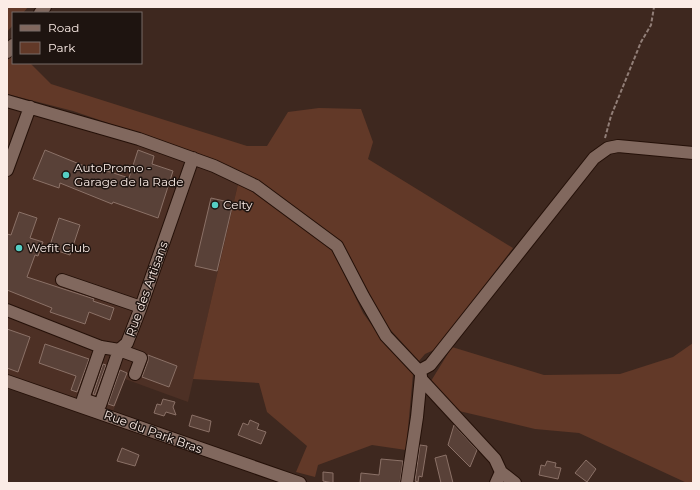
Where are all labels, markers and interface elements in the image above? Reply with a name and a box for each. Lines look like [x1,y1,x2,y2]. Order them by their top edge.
legend [12,12,142,64]
text: Road [48,20,79,35]
text: Park [48,40,76,55]
place label: AutoPromo - Garage de la Rade [74,160,183,189]
marker: AutoPromo - Garage de la Rade [61,170,71,180]
place label: Celty [223,197,253,212]
marker: Celty [210,200,220,210]
street label: Rue des Artisans [122,239,171,338]
place label: Wefit Club [27,240,90,255]
marker: Wefit Club [14,243,24,253]
street label: Rue du Park Bras [102,407,204,456]

